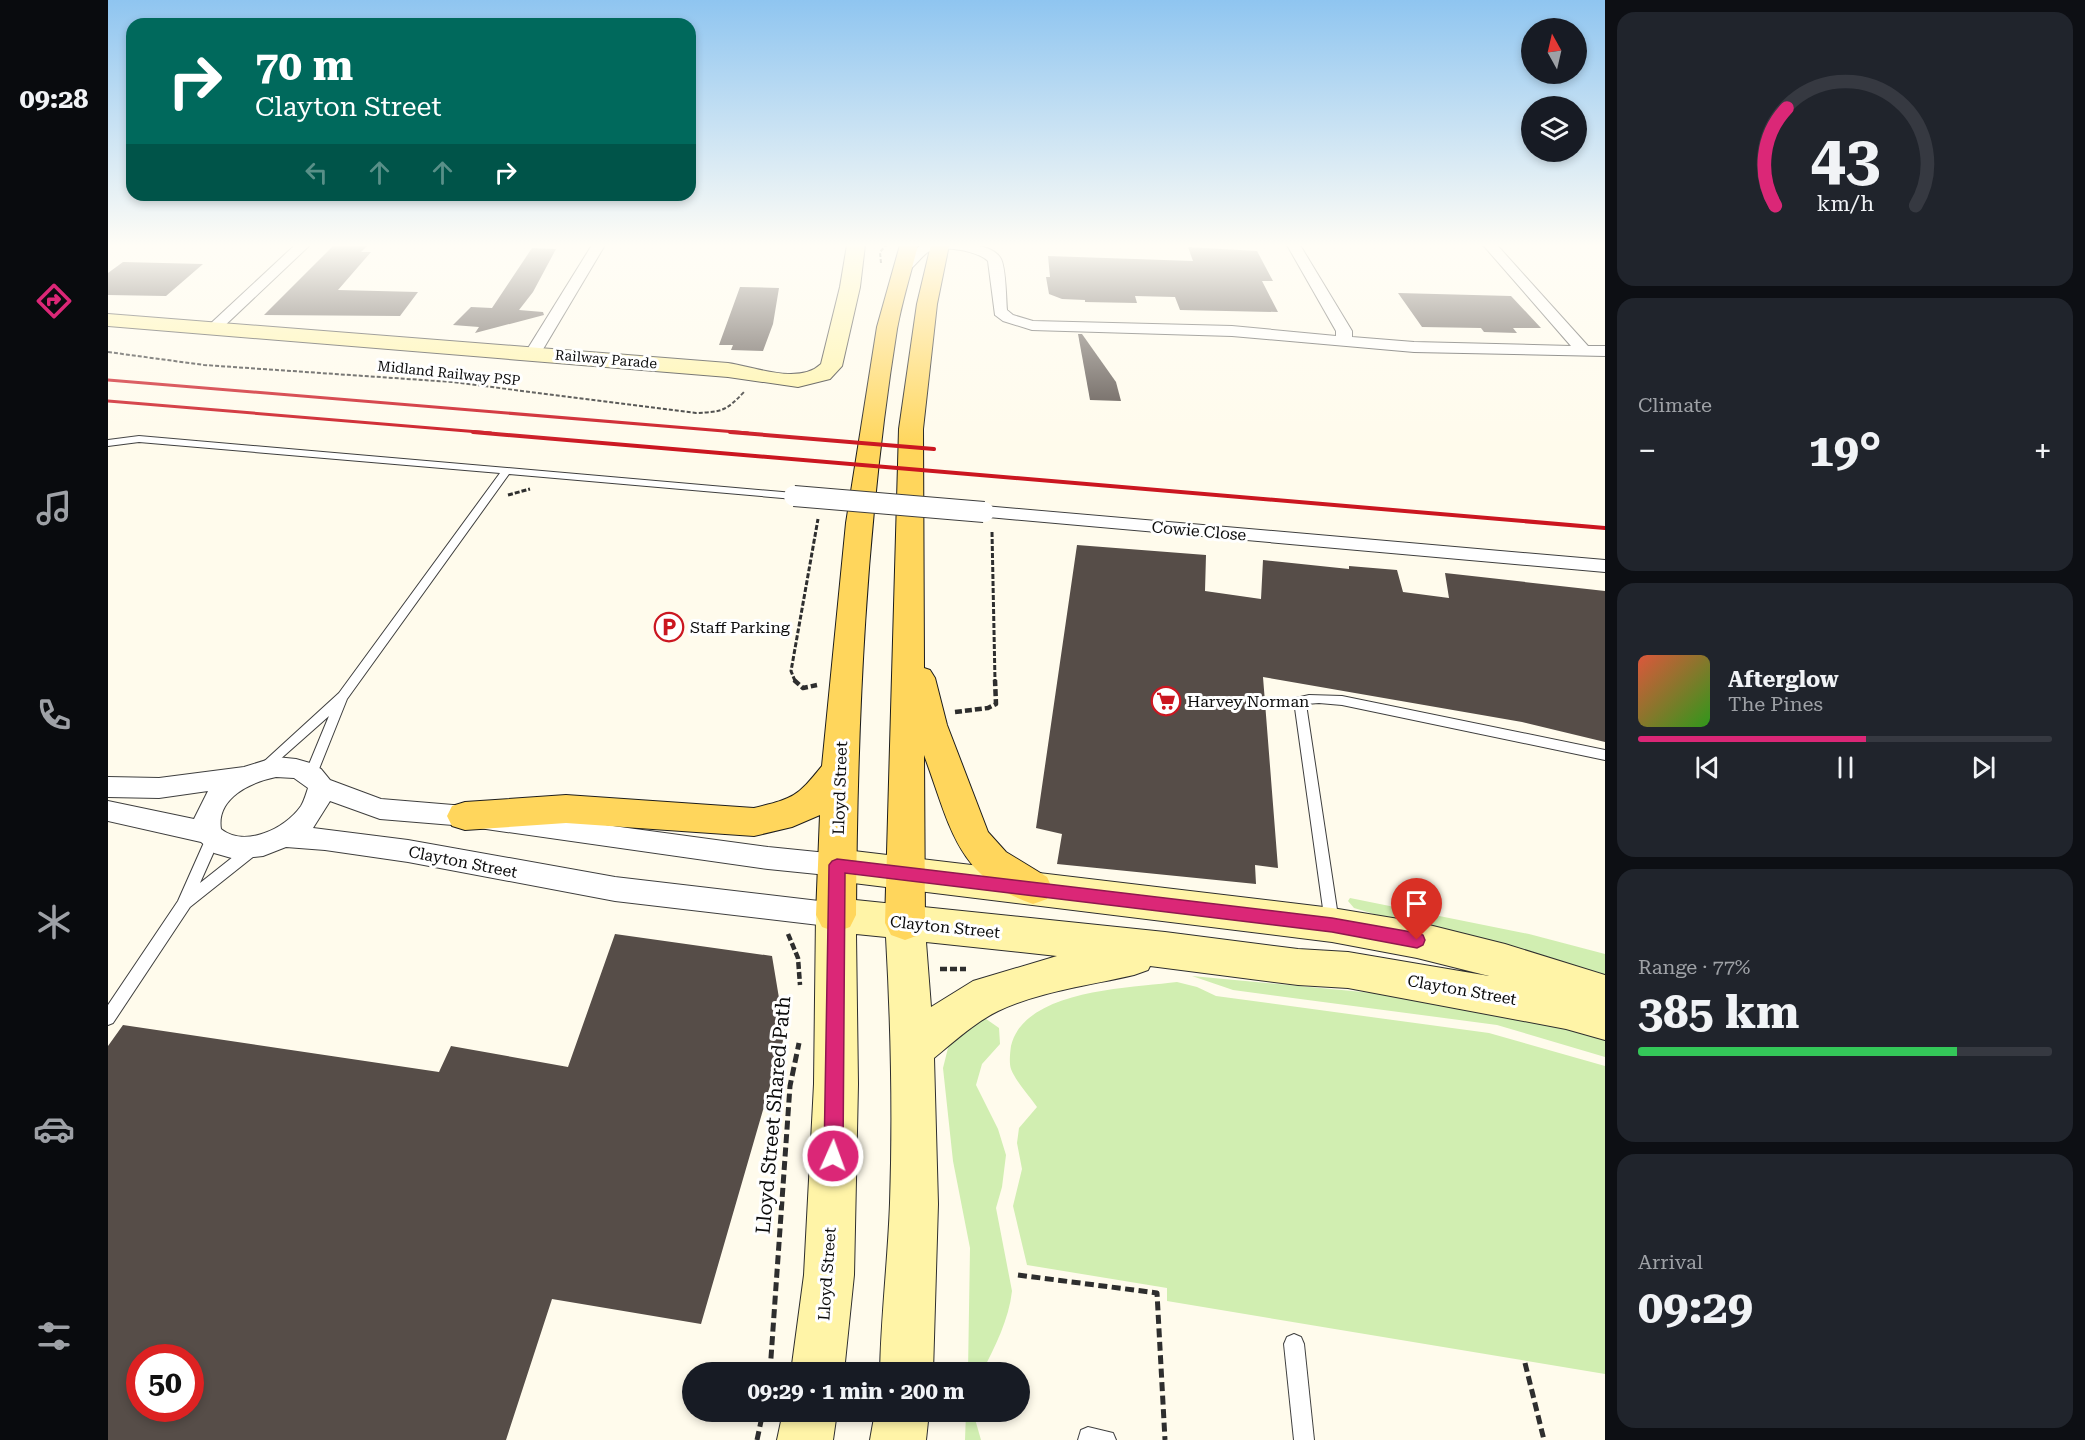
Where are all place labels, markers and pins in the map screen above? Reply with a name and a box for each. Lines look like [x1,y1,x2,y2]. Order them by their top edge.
parking icon: Staff Parking [653,611,685,643]
place label: Staff Parking [690,618,791,637]
supermarket icon: Harvey Norman [1150,685,1182,717]
place label: Harvey Norman [1187,692,1309,711]
pin [1391,878,1442,940]

